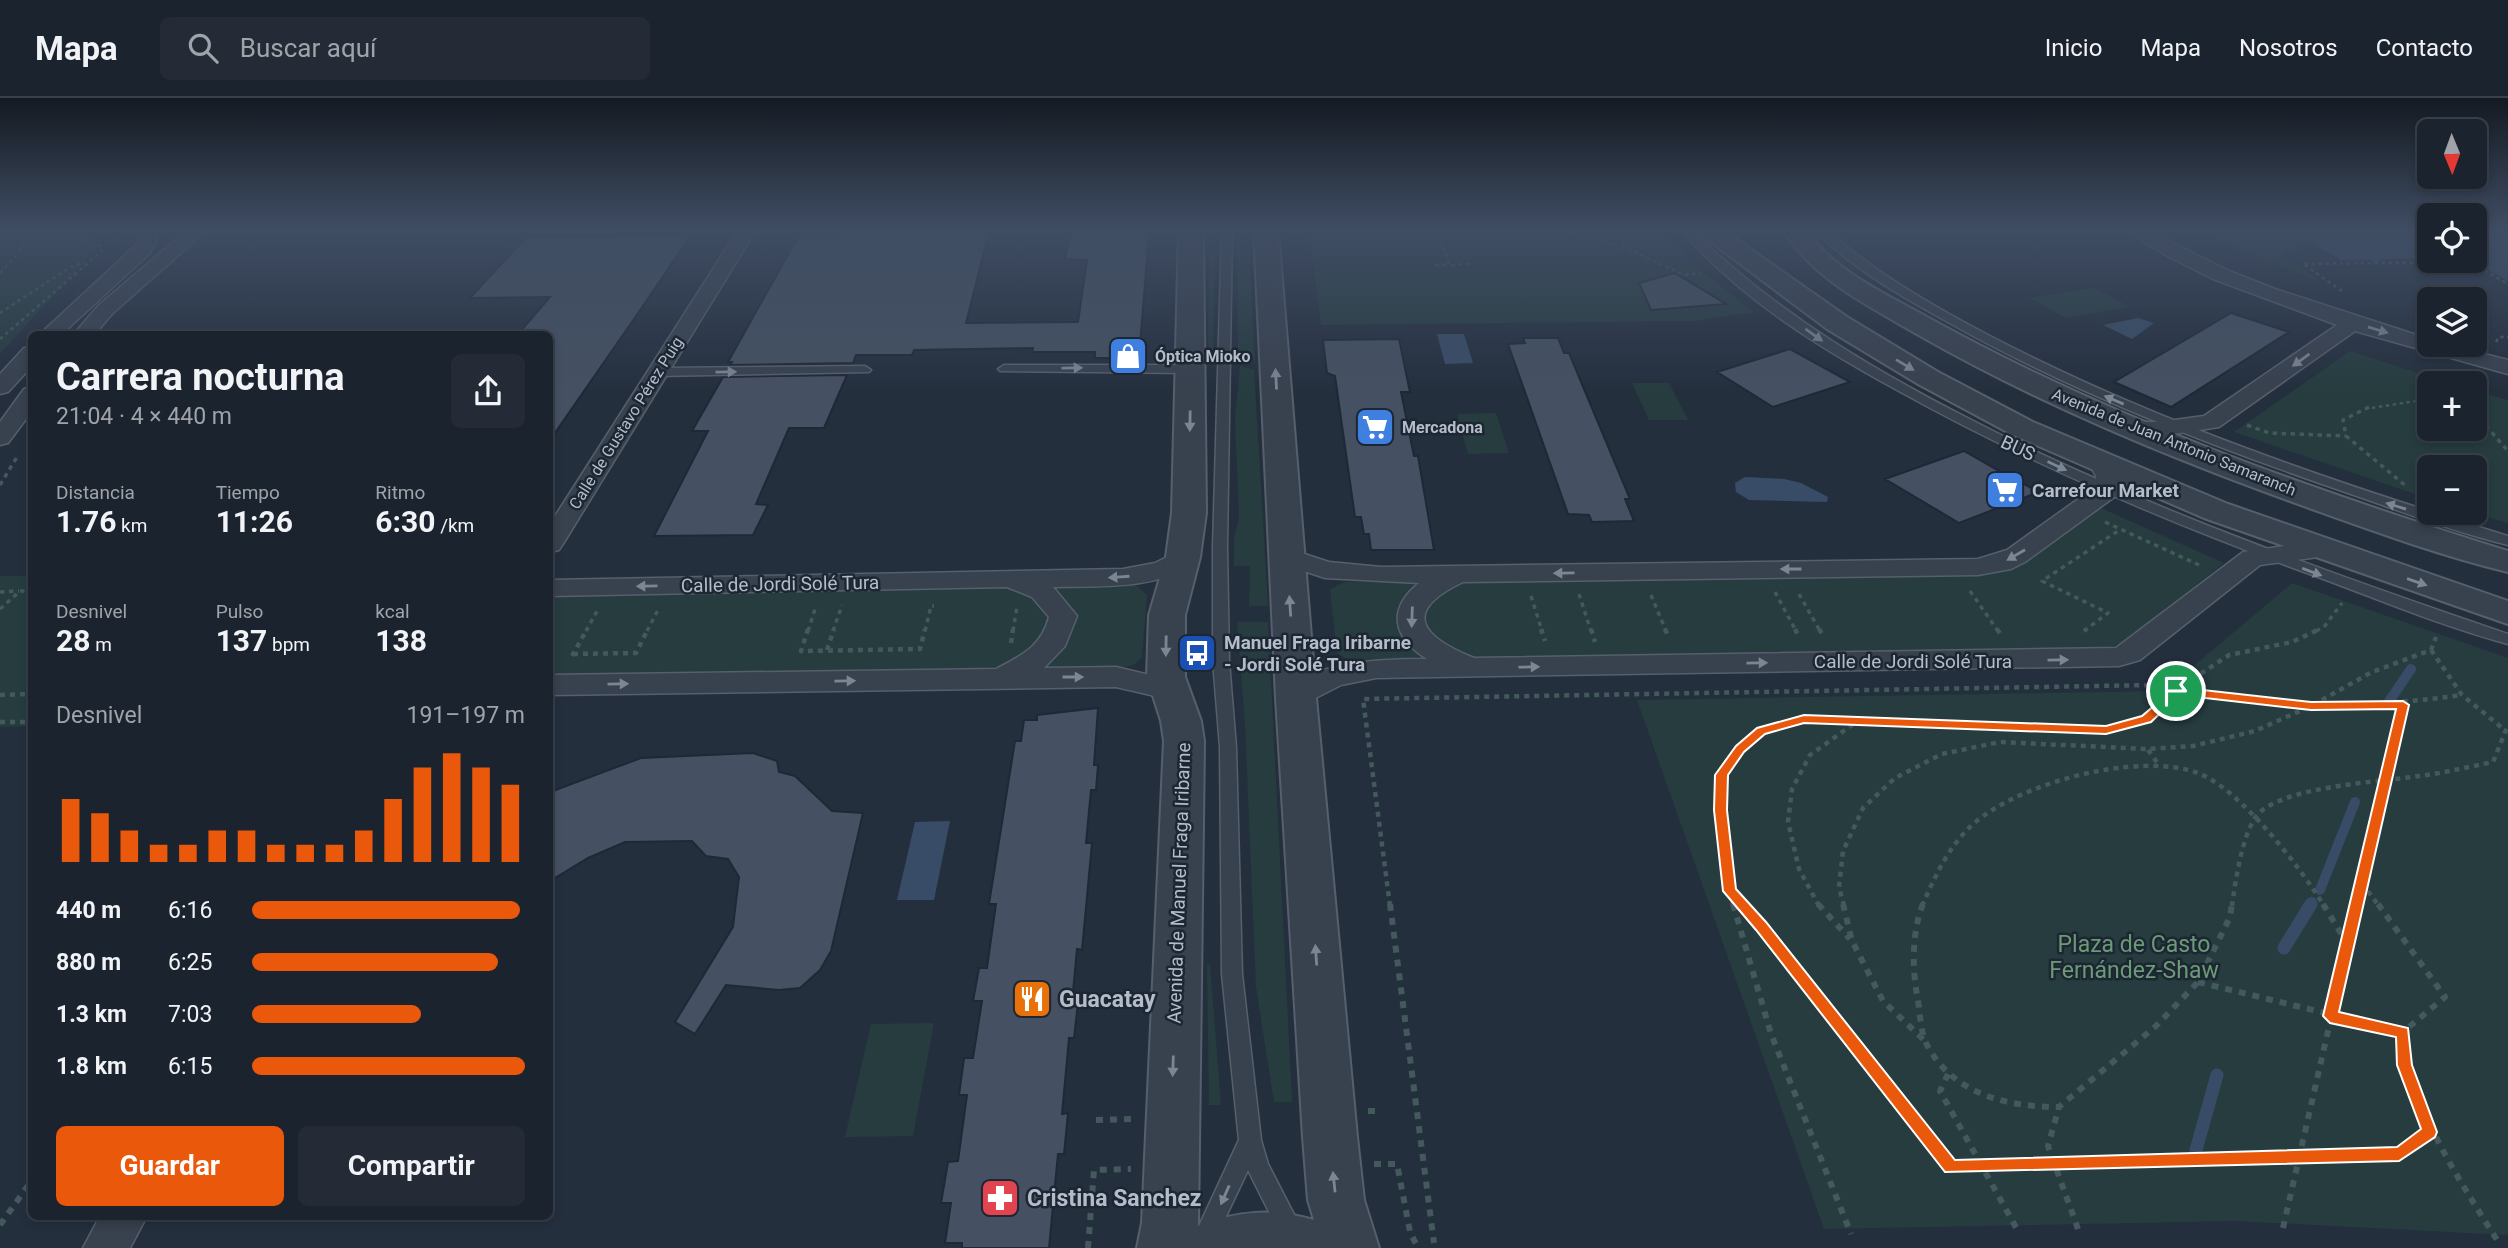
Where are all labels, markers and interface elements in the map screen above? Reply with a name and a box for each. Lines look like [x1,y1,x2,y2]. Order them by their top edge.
search box [160,17,650,80]
text: Mapa [35,29,118,68]
icon: search [184,29,222,67]
text: Buscar aquí [240,33,376,63]
text: Inicio [2045,34,2102,62]
text: Mapa [2140,34,2201,62]
text: Nosotros [2239,34,2338,62]
text: Contacto [2376,34,2473,62]
north arrow [2417,119,2487,189]
map controls [2417,119,2487,525]
button: locate [2417,203,2487,273]
button: layers [2417,287,2487,357]
one-way arrow [2367,325,2388,335]
one-way arrow [1805,328,1823,342]
street label: Calle de Gustavo Pérez Puig [565,333,687,513]
shop icon: Óptica Mioko [1107,335,1149,377]
place label: Óptica Mioko [1155,347,1250,366]
one-way arrow [2292,353,2310,367]
button: share [451,354,525,428]
text: Carrera nocturna [56,355,345,399]
one-way arrow [1895,358,1914,371]
one-way arrow [1062,362,1084,374]
one-way arrow [715,366,737,377]
one-way arrow [1270,368,1281,390]
button: + [2417,371,2487,441]
street label: Avenida de Juan Antonio Samaranch [2049,384,2299,500]
one-way arrow [2104,394,2125,405]
text: 21:04 · 4 × 440 m [56,403,232,430]
supermarket icon: Mercadona [1354,406,1396,448]
one-way arrow [1184,410,1195,432]
place label: Mercadona [1402,418,1483,437]
street label: BUS [1997,430,2039,466]
button: − [2417,455,2487,525]
one-way arrow [2047,461,2067,472]
supermarket icon: Carrefour Market [1984,469,2026,511]
place label: Carrefour Market [2032,479,2179,502]
text: Distancia [56,481,135,504]
text: Tiempo [216,481,280,504]
text: Ritmo [375,481,425,504]
one-way arrow [2385,501,2406,511]
text: 1.76 [56,504,116,539]
text: 11:26 [216,504,293,539]
text: 6:30 [375,504,435,539]
text: km [116,514,147,537]
text: /km [435,514,474,537]
one-way arrow [2007,549,2026,561]
one-way arrow [1780,563,1802,575]
one-way arrow [1553,567,1575,578]
one-way arrow [2302,567,2323,578]
street label: Calle de Jordi Solé Tura [681,571,879,597]
one-way arrow [1108,572,1130,583]
one-way arrow [2407,578,2428,588]
one-way arrow [636,581,658,592]
one-way arrow [1284,595,1295,617]
text: Desnivel [56,600,127,623]
text: Pulso [216,600,263,623]
text: kcal [375,600,410,623]
one-way arrow [1407,606,1418,628]
text: 28 [56,623,90,658]
text: 137 [216,623,267,658]
text: 138 [375,623,427,658]
place label: Manuel Fraga Iribarne - Jordi Solé Tura [1224,631,1411,676]
bus stop icon: Manuel Fraga Iribarne - Jordi Solé Tura [1176,632,1218,674]
text: m [90,633,112,656]
text: bpm [267,633,310,656]
one-way arrow [1160,635,1172,657]
street label: Calle de Jordi Solé Tura [1814,650,2012,673]
one-way arrow [2047,654,2069,666]
one-way arrow [1746,657,1768,669]
one-way arrow [1519,661,1541,673]
pin [2146,661,2206,721]
one-way arrow [1062,671,1084,683]
icon: arrive [2157,672,2195,710]
one-way arrow [834,675,856,687]
one-way arrow [607,679,629,690]
text: Desnivel [56,702,142,729]
text: 191–197 m [406,702,525,729]
street label: Avenida de Manuel Fraga Iribarne [1163,742,1195,1024]
text: 440 m [56,897,121,924]
text: 6:16 [168,897,212,924]
park label: Plaza de Casto Fernández-Shaw [2049,931,2219,984]
one-way arrow [1310,944,1321,966]
text: 880 m [56,949,121,976]
text: 6:25 [168,949,212,976]
restaurant icon: Guacatay [1011,978,1053,1020]
place label: Guacatay [1059,986,1156,1013]
text: 1.3 km [56,1001,127,1028]
text: 7:03 [168,1001,212,1028]
text: 1.8 km [56,1053,127,1080]
text: 6:15 [168,1053,212,1080]
one-way arrow [1167,1055,1179,1077]
button: Guardar [56,1126,284,1206]
button: Compartir [298,1126,525,1206]
one-way arrow [1328,1171,1339,1193]
pharmacy icon: Cristina Sanchez [979,1177,1021,1219]
one-way arrow [1219,1184,1230,1205]
place label: Cristina Sanchez [1027,1185,1202,1212]

